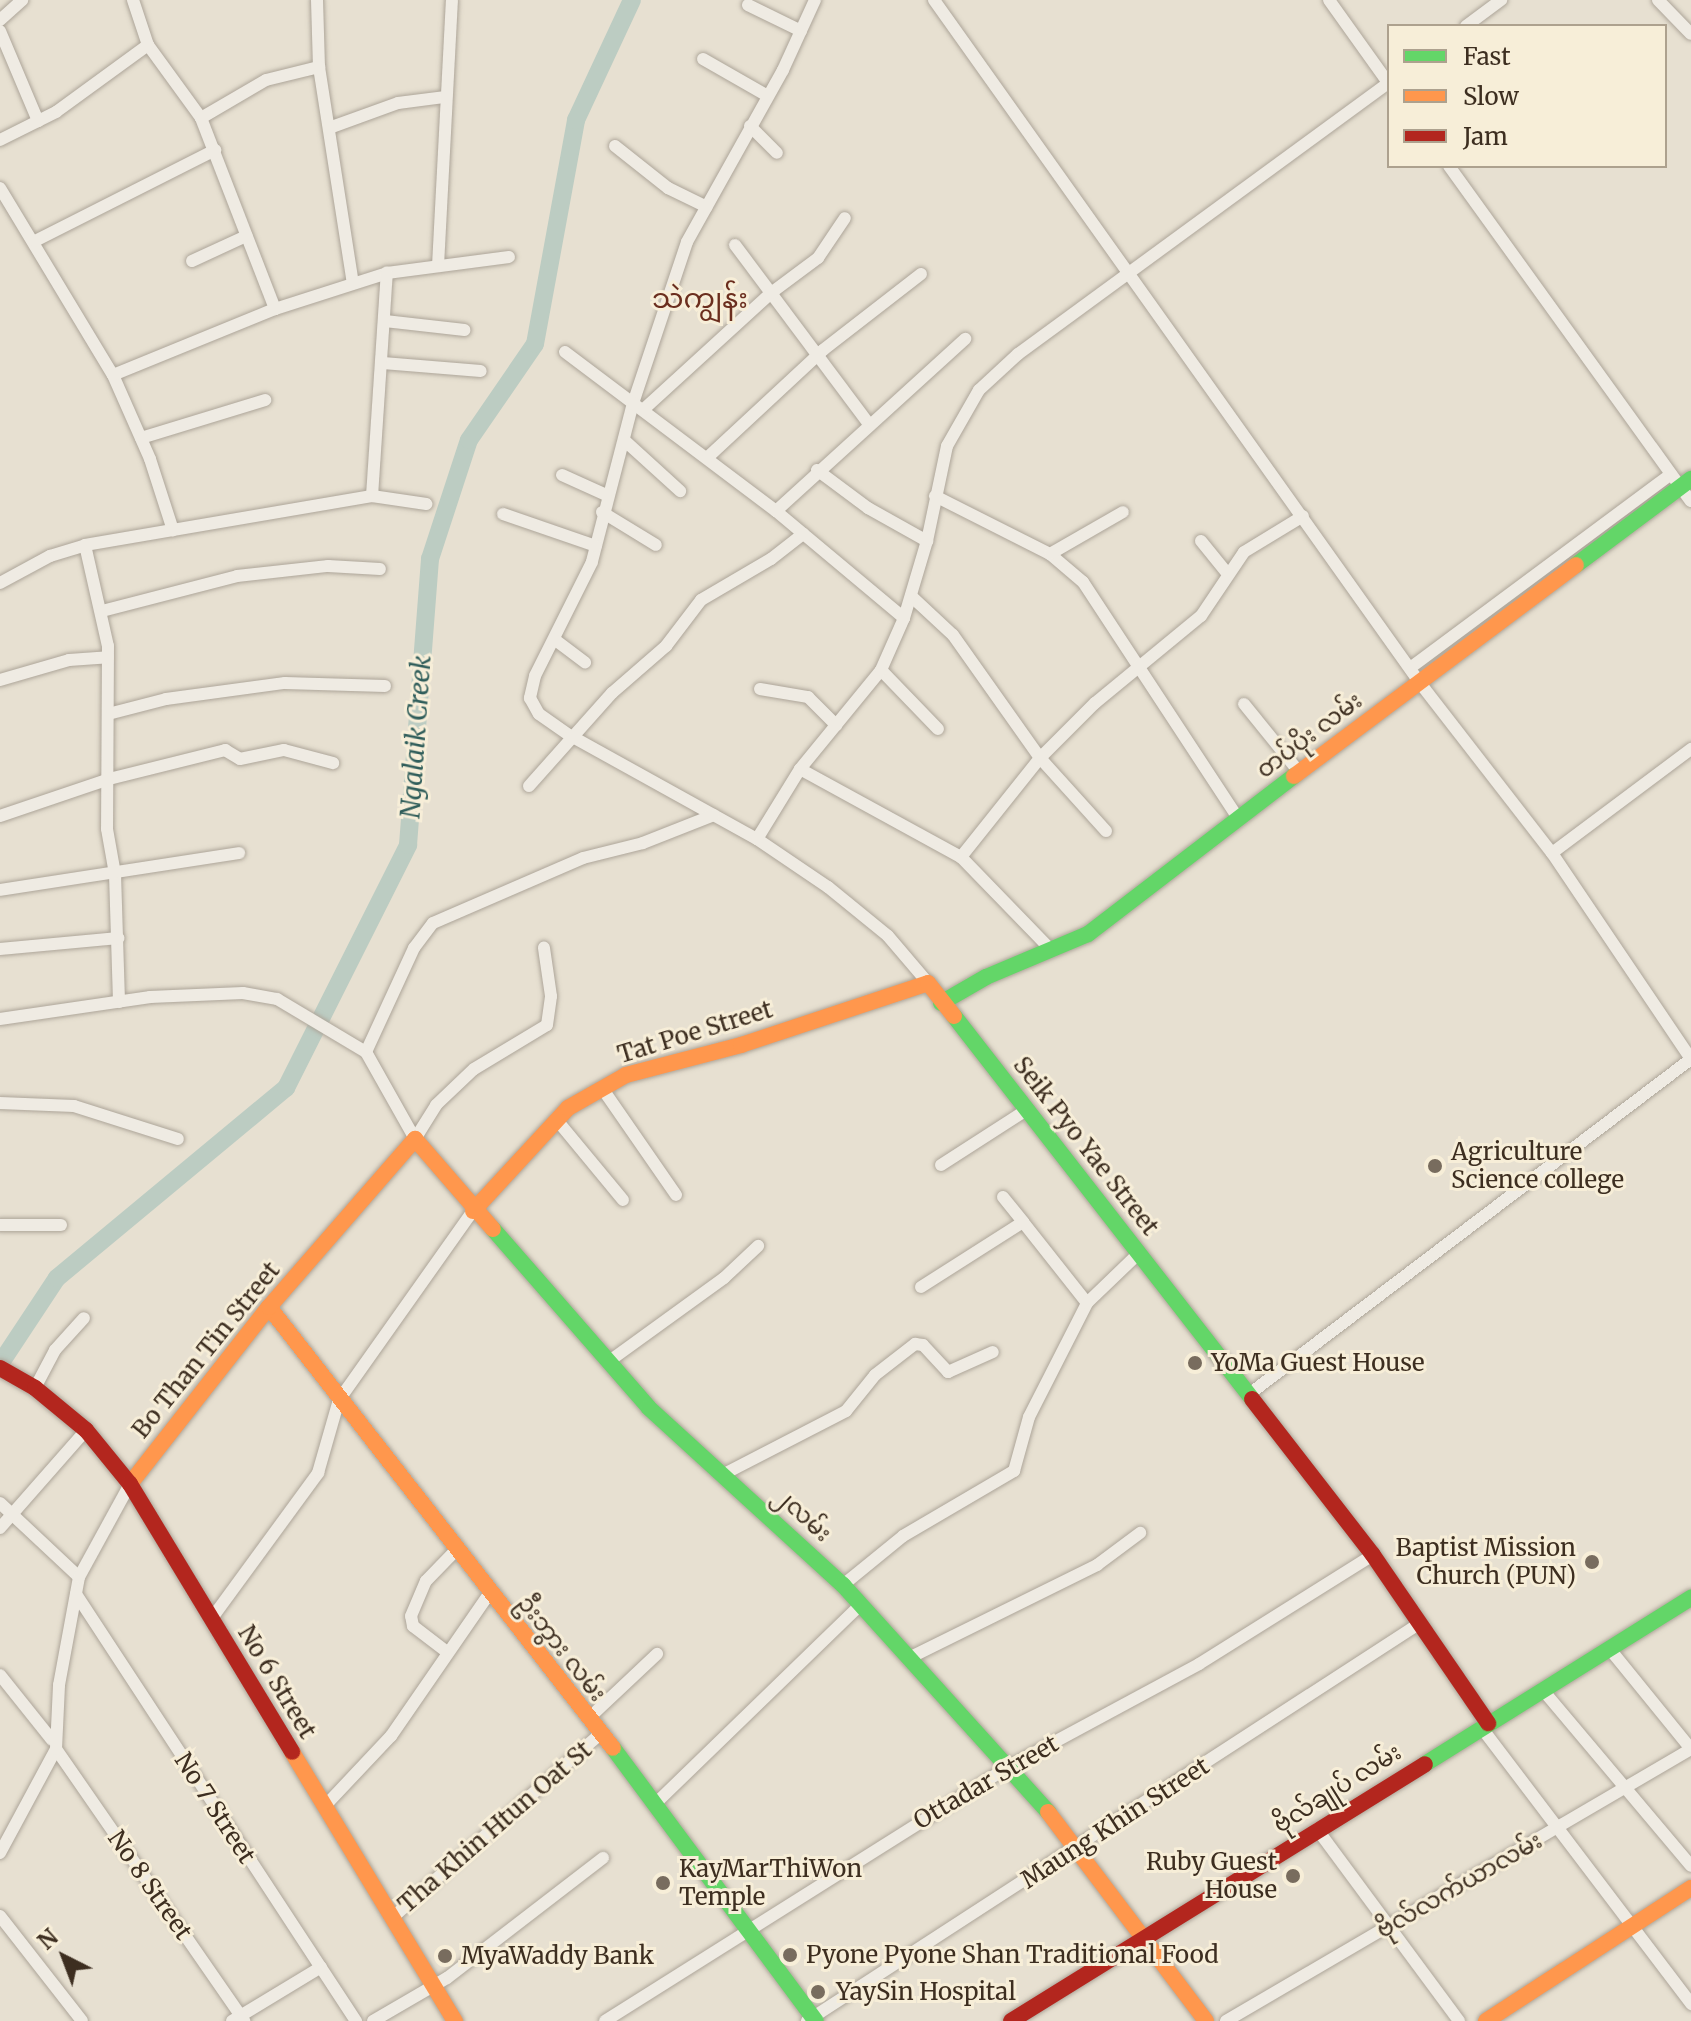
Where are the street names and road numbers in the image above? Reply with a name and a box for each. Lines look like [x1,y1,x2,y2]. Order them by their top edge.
street label: တပ်ပိုး လမ်း [1250,686,1368,784]
street label: Tat Poe Street [614,995,776,1069]
street label: Seik Pyo Yae Street [1007,1051,1165,1241]
street label: Bo Than Tin Street [126,1256,286,1444]
street label: ၂လမ်း [768,1480,838,1548]
street label: ဦးဘွား လမ်း [511,1589,613,1707]
street label: No 6 Street [232,1620,322,1744]
street label: Ottadar Street [908,1729,1064,1835]
street label: Tha Khin Htun Oat St [392,1735,598,1919]
street label: ဗိုလ်ချုပ် လမ်း [1268,1737,1406,1839]
street label: No 7 Street [169,1747,261,1869]
street label: Maung Khin Street [1016,1751,1214,1895]
street label: No 8 Street [102,1825,198,1945]
street label: ဗိုလ်လက်ယာလမ်း [1371,1826,1547,1944]

